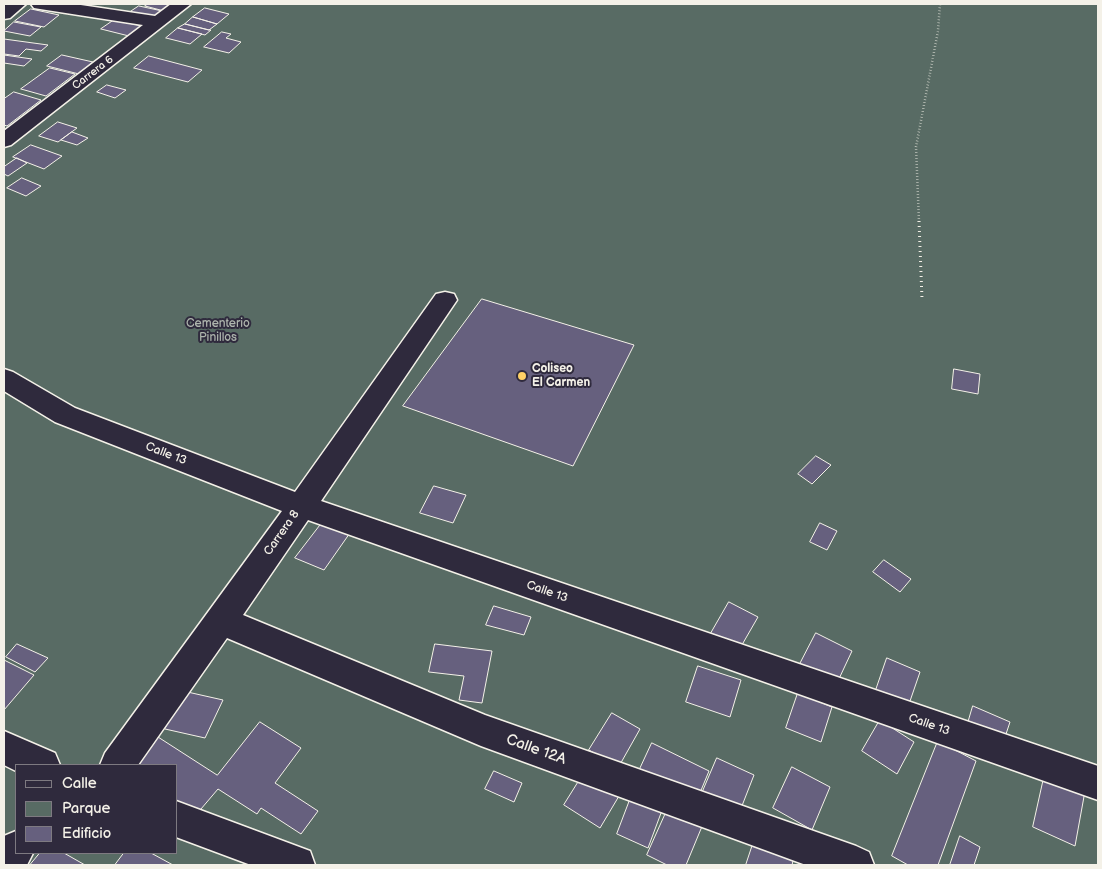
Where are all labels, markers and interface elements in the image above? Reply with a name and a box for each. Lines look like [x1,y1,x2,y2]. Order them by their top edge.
street label: Carrera 6 [70,53,116,93]
park label: Cementerio Pinillos [186,317,250,345]
place label: Coliseo El Carmen [532,362,590,390]
marker: Coliseo El Carmen [516,370,528,382]
street label: Calle 13 [143,440,189,468]
street label: Carrera 8 [261,508,303,558]
street label: Calle 13 [524,578,570,606]
street label: Calle 13 [906,711,952,739]
street label: Calle 12A [504,731,568,769]
legend [15,764,178,854]
text: Calle [62,774,97,793]
text: Parque [62,799,110,818]
text: Edificio [62,824,111,843]

